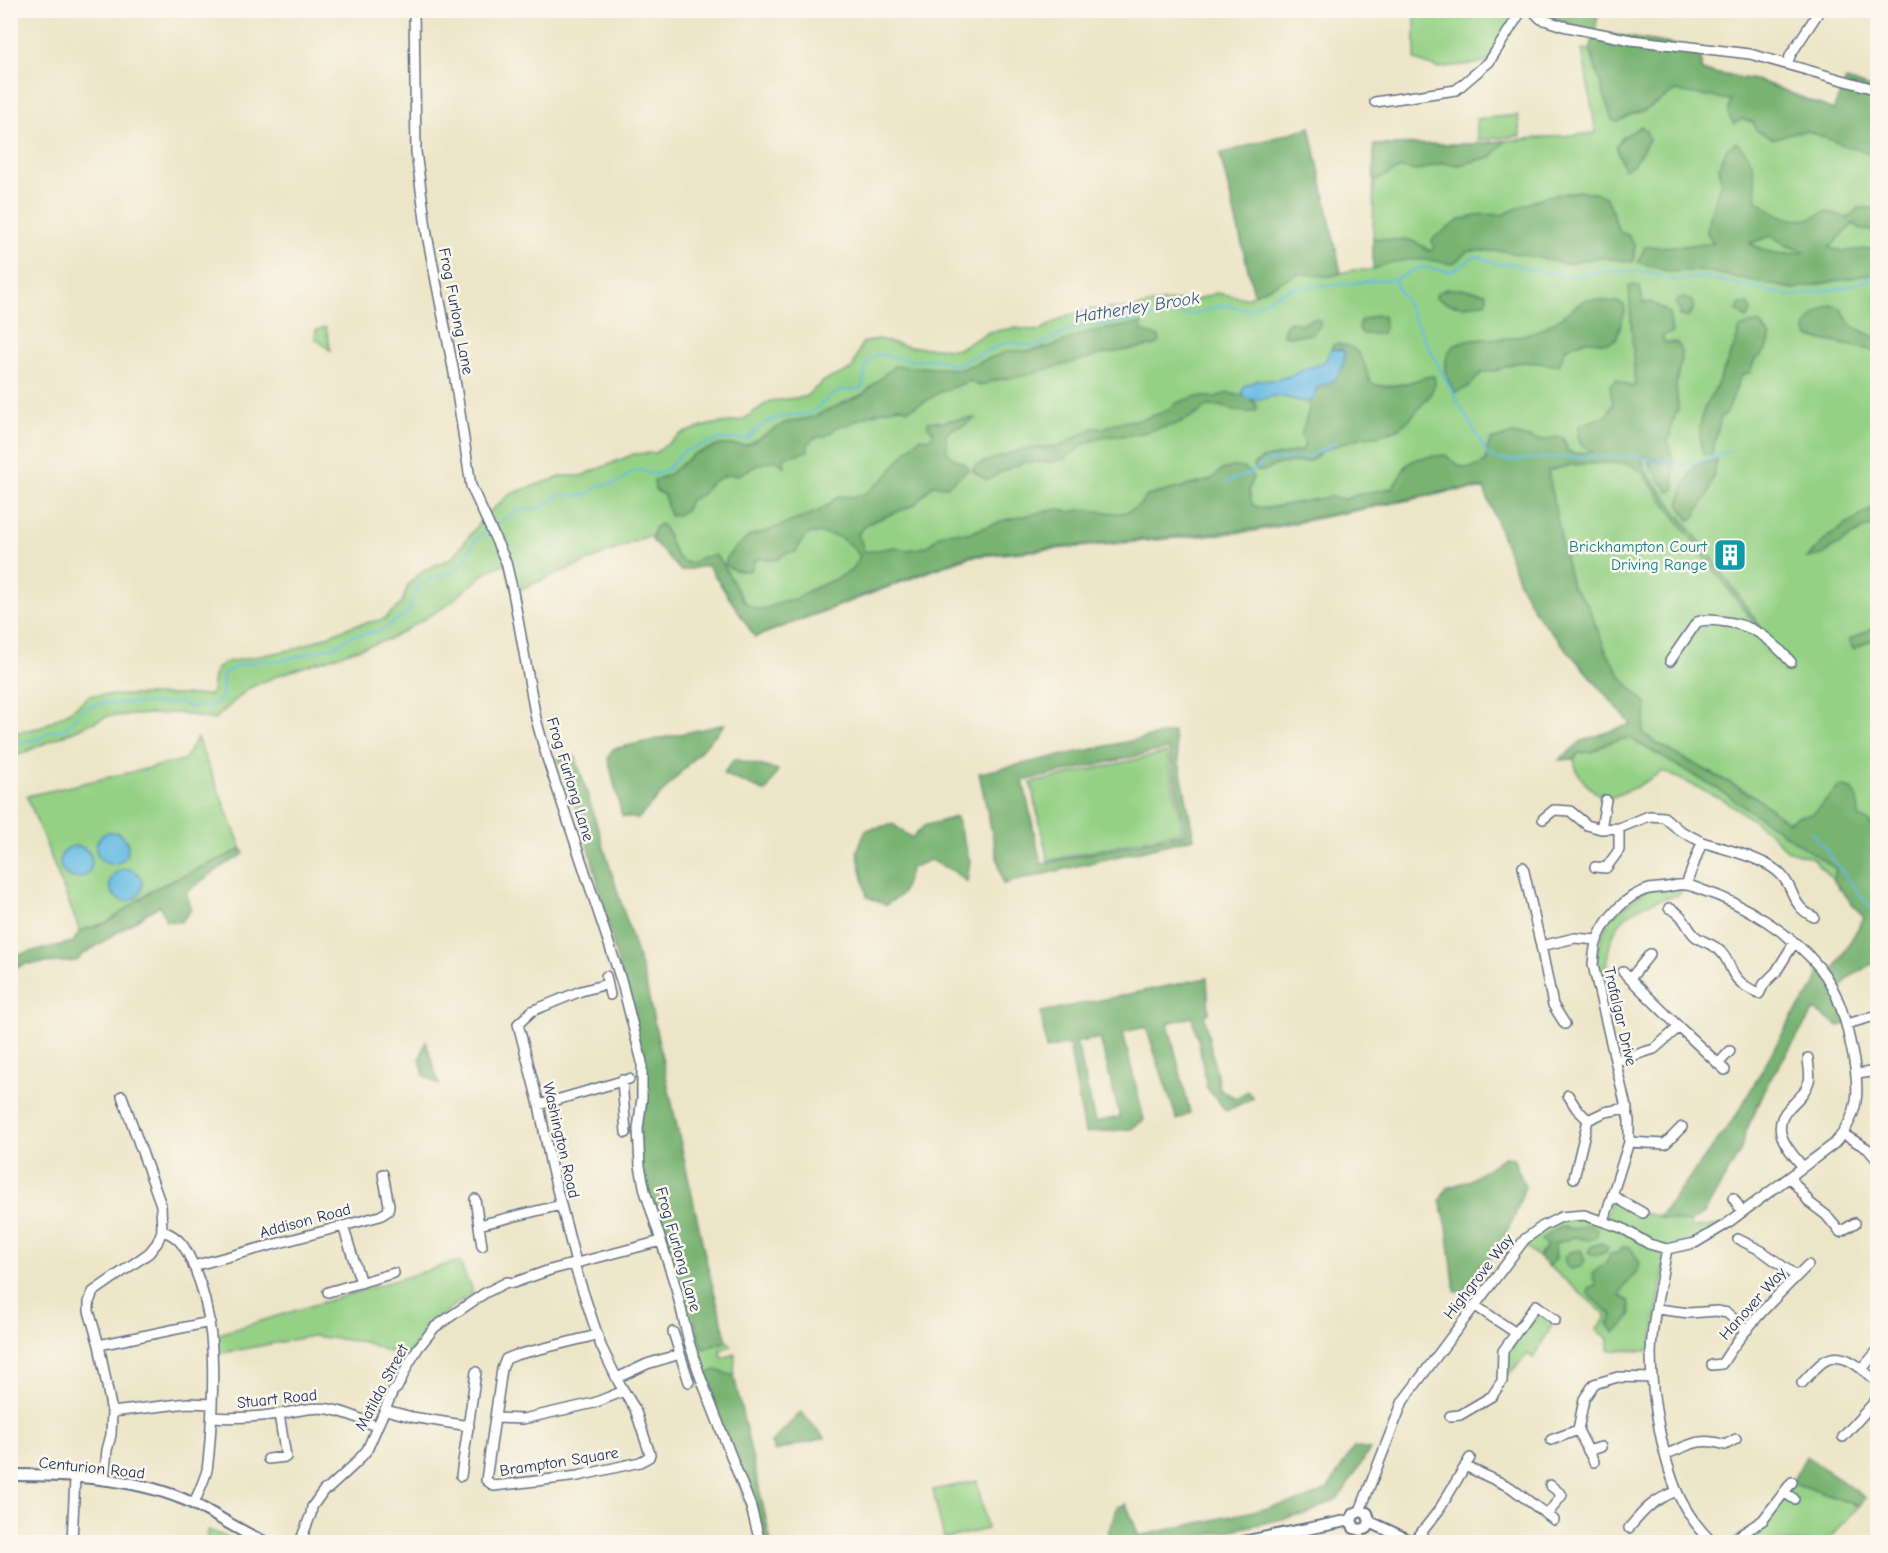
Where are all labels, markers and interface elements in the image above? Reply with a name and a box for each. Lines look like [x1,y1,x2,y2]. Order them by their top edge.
street label: Frog Furlong Lane [435,246,477,376]
water label: Hatherley Brook [1073,287,1201,328]
building icon: Brickhampton Court Driving Range [1712,537,1748,573]
place label: Brickhampton Court Driving Range [1569,538,1707,574]
street label: Frog Furlong Lane [543,715,597,844]
street label: Trafalgar Drive [1600,965,1640,1068]
street label: Washington Road [539,1080,583,1200]
street label: Frog Furlong Lane [652,1185,704,1314]
street label: Addison Road [258,1200,353,1242]
street label: Highgrove Way [1440,1230,1518,1323]
street label: Hanover Way [1716,1263,1791,1344]
street label: Matilda Street [352,1341,412,1434]
street label: Stuart Road [236,1386,318,1412]
street label: Brampton Square [498,1444,620,1480]
street label: Centurion Road [38,1453,146,1483]

